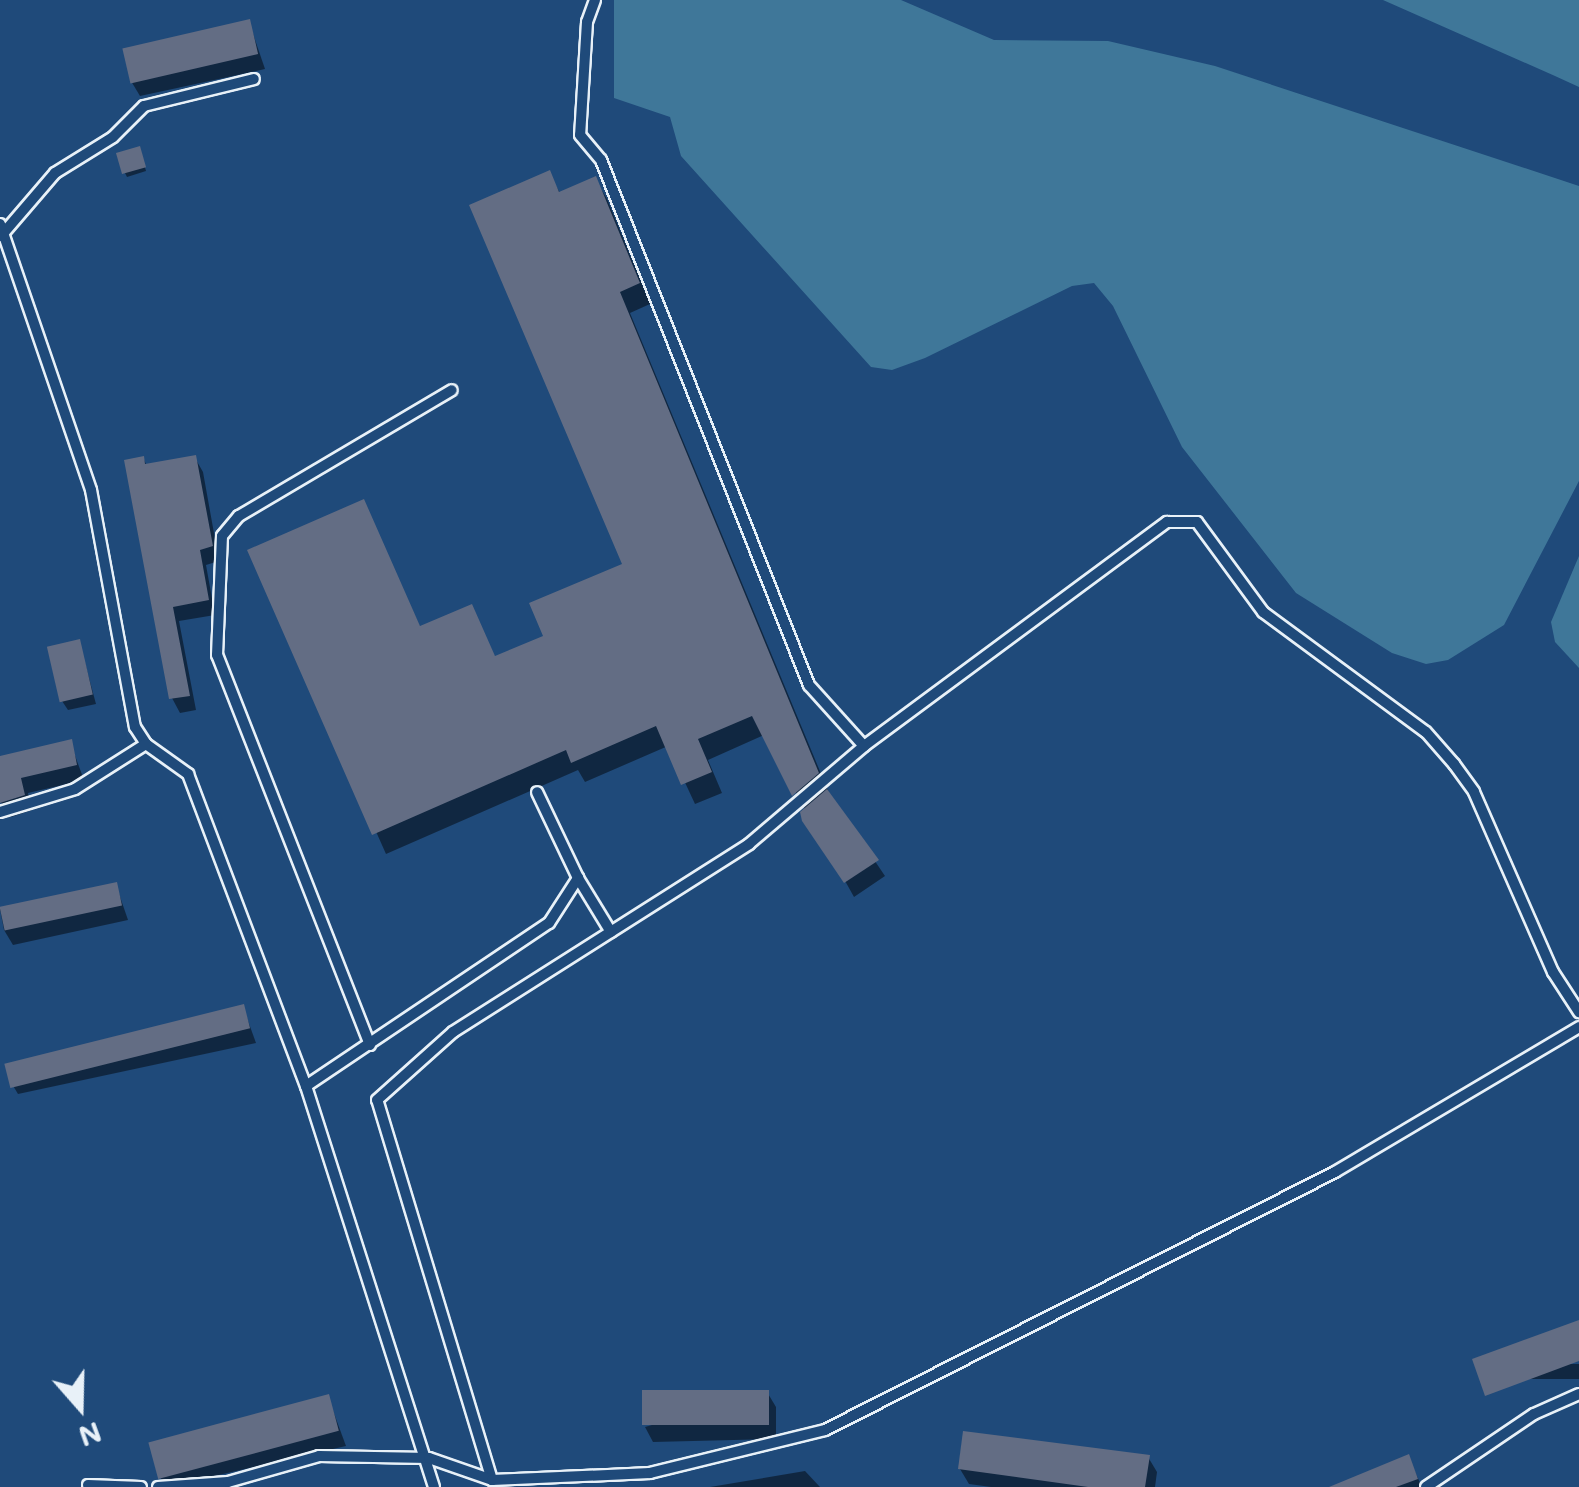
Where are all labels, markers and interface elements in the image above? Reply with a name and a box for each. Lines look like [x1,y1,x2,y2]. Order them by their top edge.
north arrow [30,1357,130,1457]
text: N [74,1415,106,1456]

